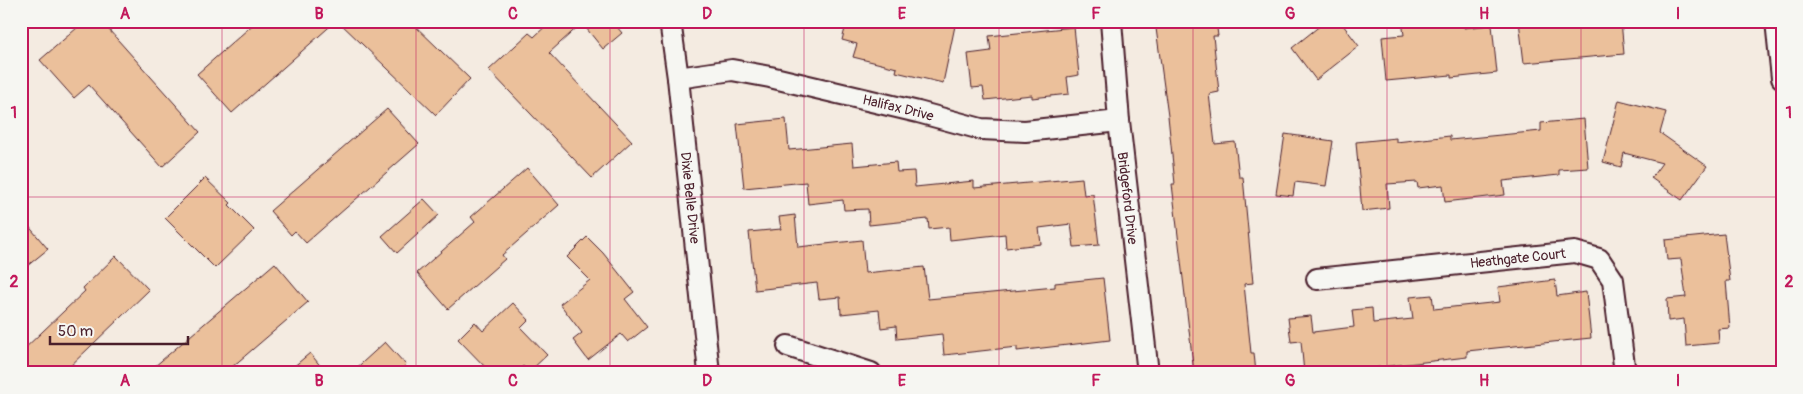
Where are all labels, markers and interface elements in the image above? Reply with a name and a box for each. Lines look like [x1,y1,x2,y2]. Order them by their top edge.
text: A [120,4,131,24]
text: B [314,4,324,24]
text: C [508,4,518,24]
text: D [702,4,712,24]
text: E [898,4,907,24]
text: F [1091,4,1101,24]
text: G [1285,4,1296,24]
text: H [1479,4,1489,24]
text: I [1676,4,1680,24]
street label: Halifax Drive [861,91,936,124]
text: 1 [11,103,17,123]
text: 1 [1786,103,1792,123]
street label: Dixie Belle Drive [677,151,704,245]
street label: Bridgeford Drive [1114,151,1142,245]
street label: Heathgate Court [1469,244,1567,271]
text: 2 [10,272,19,292]
text: 2 [1785,272,1794,292]
scale bar [50,314,188,346]
text: 50 m [58,322,93,341]
text: A [120,371,131,391]
text: B [314,371,324,391]
text: C [508,371,518,391]
text: D [702,371,712,391]
text: E [898,371,907,391]
text: F [1091,371,1101,391]
text: G [1285,371,1296,391]
text: H [1479,371,1489,391]
text: I [1676,371,1680,391]

